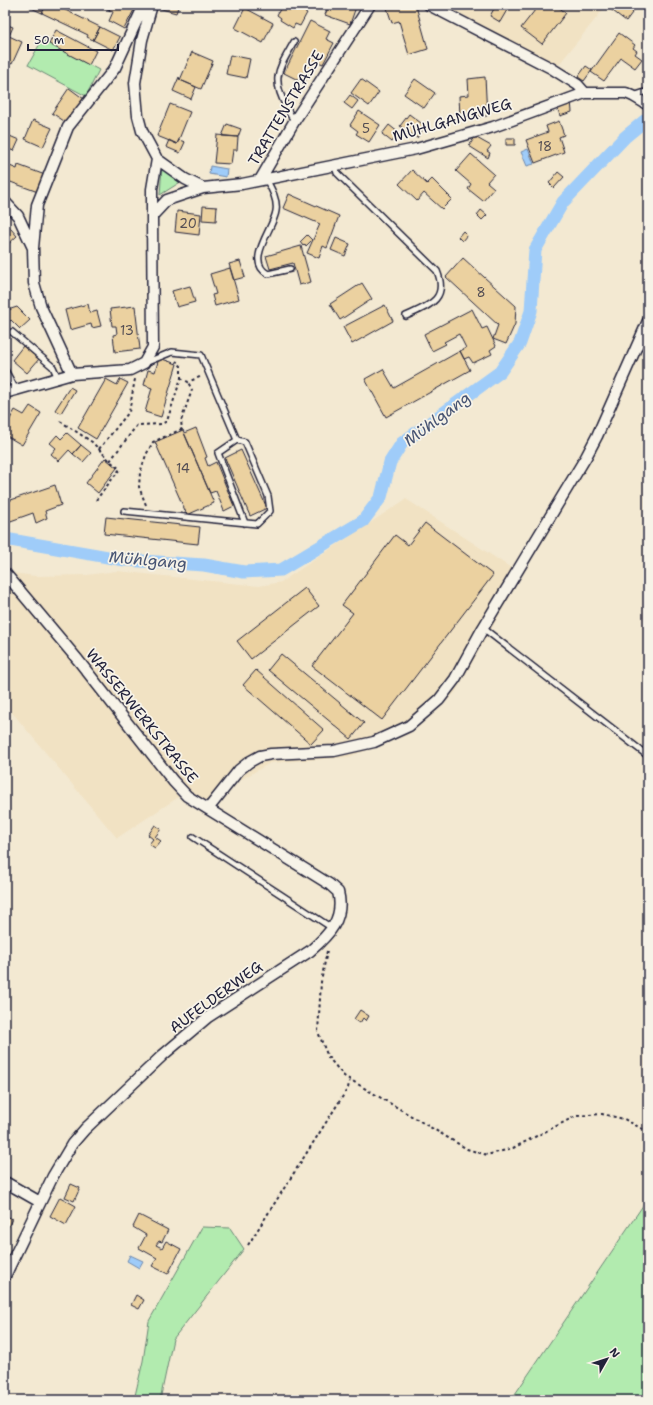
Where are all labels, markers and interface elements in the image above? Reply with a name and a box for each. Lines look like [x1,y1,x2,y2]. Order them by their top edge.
scale bar [28,26,118,52]
text: 50 m [34,32,64,48]
street label: TRATTENSTRASSE [244,47,328,169]
street label: MÜHLGANGWEG [390,93,514,147]
house number: 5 [362,120,370,137]
house number: 18 [538,138,552,155]
house number: 20 [179,215,197,232]
house number: 8 [476,284,486,301]
house number: 13 [120,322,134,339]
water label: Mühlgang [399,387,475,451]
house number: 14 [176,460,190,477]
water label: Mühlgang [108,546,188,574]
street label: WASSERWERKSTRASSE [81,644,203,788]
street label: AUFELDERWEG [166,957,266,1037]
north arrow [587,1339,627,1379]
text: N [606,1345,623,1361]

